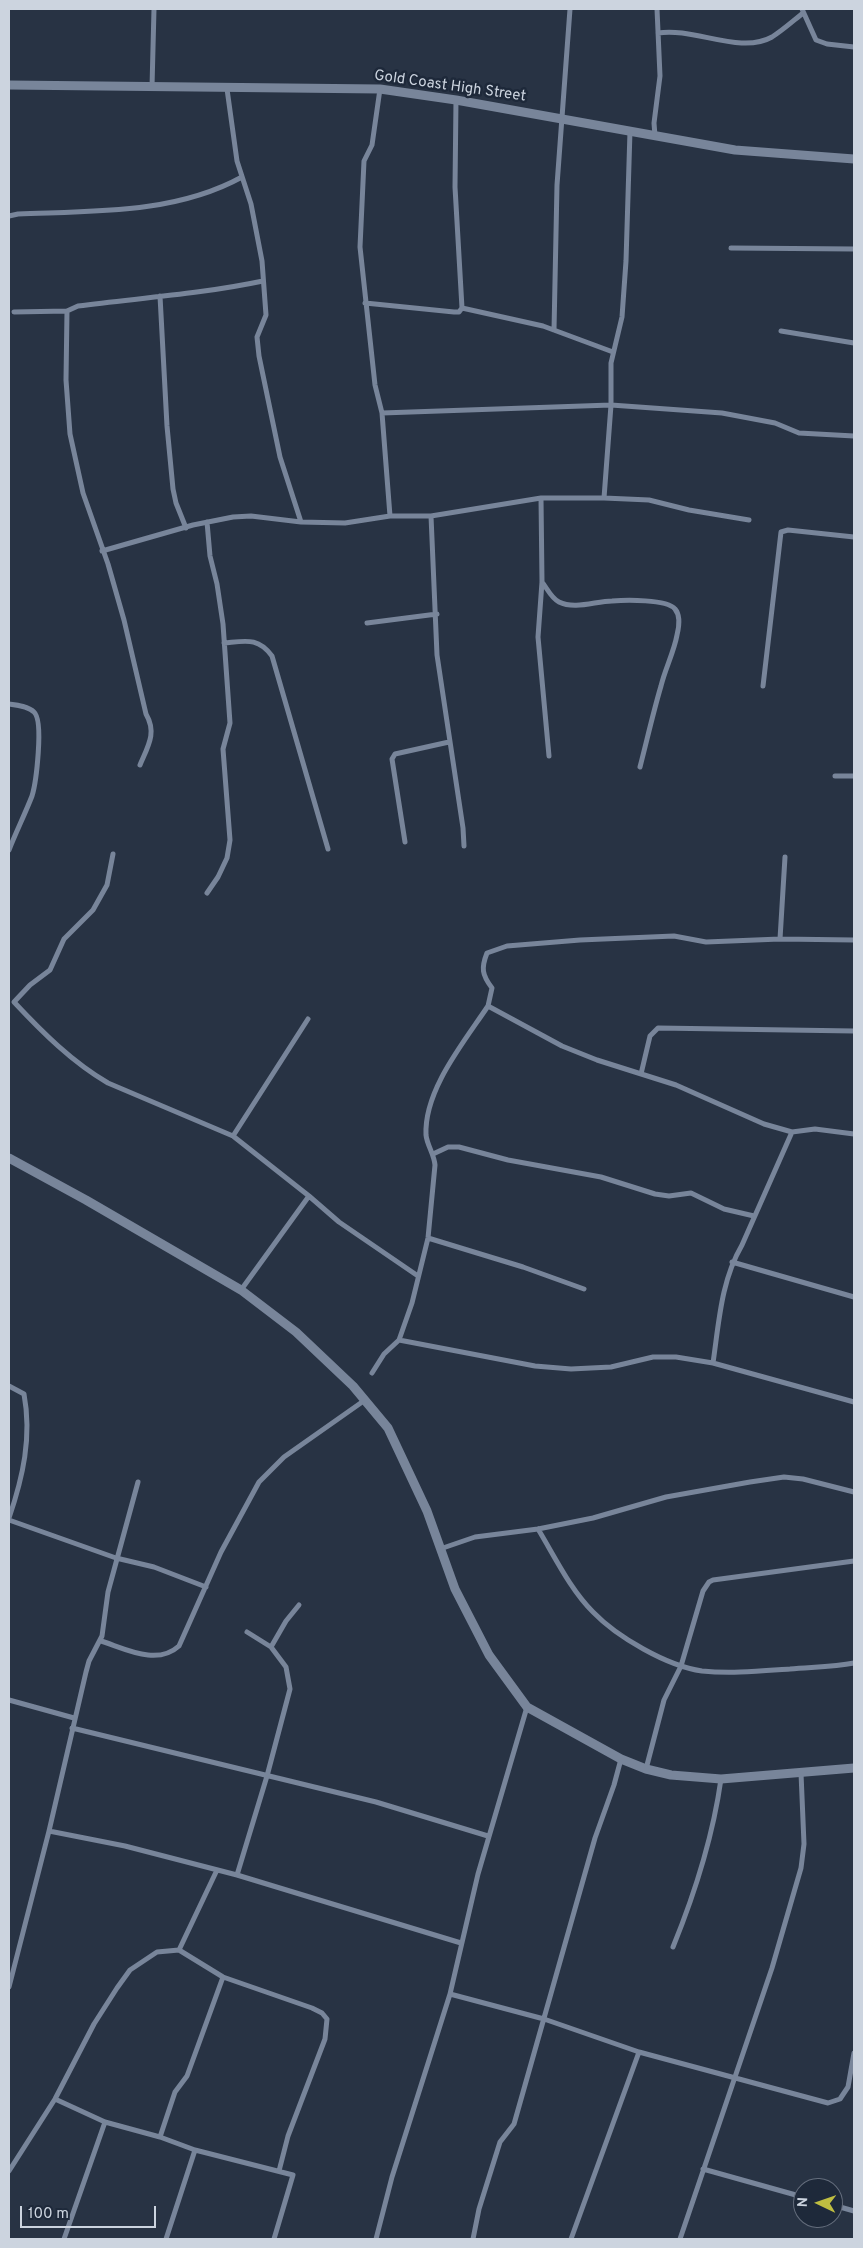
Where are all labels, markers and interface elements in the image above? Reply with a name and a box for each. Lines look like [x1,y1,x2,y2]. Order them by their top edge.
street label: Gold Coast High Street [373,67,527,107]
north arrow [793,2178,843,2228]
scale bar [22,2196,159,2228]
text: N [795,2197,812,2208]
text: 100 m [28,2205,69,2224]

